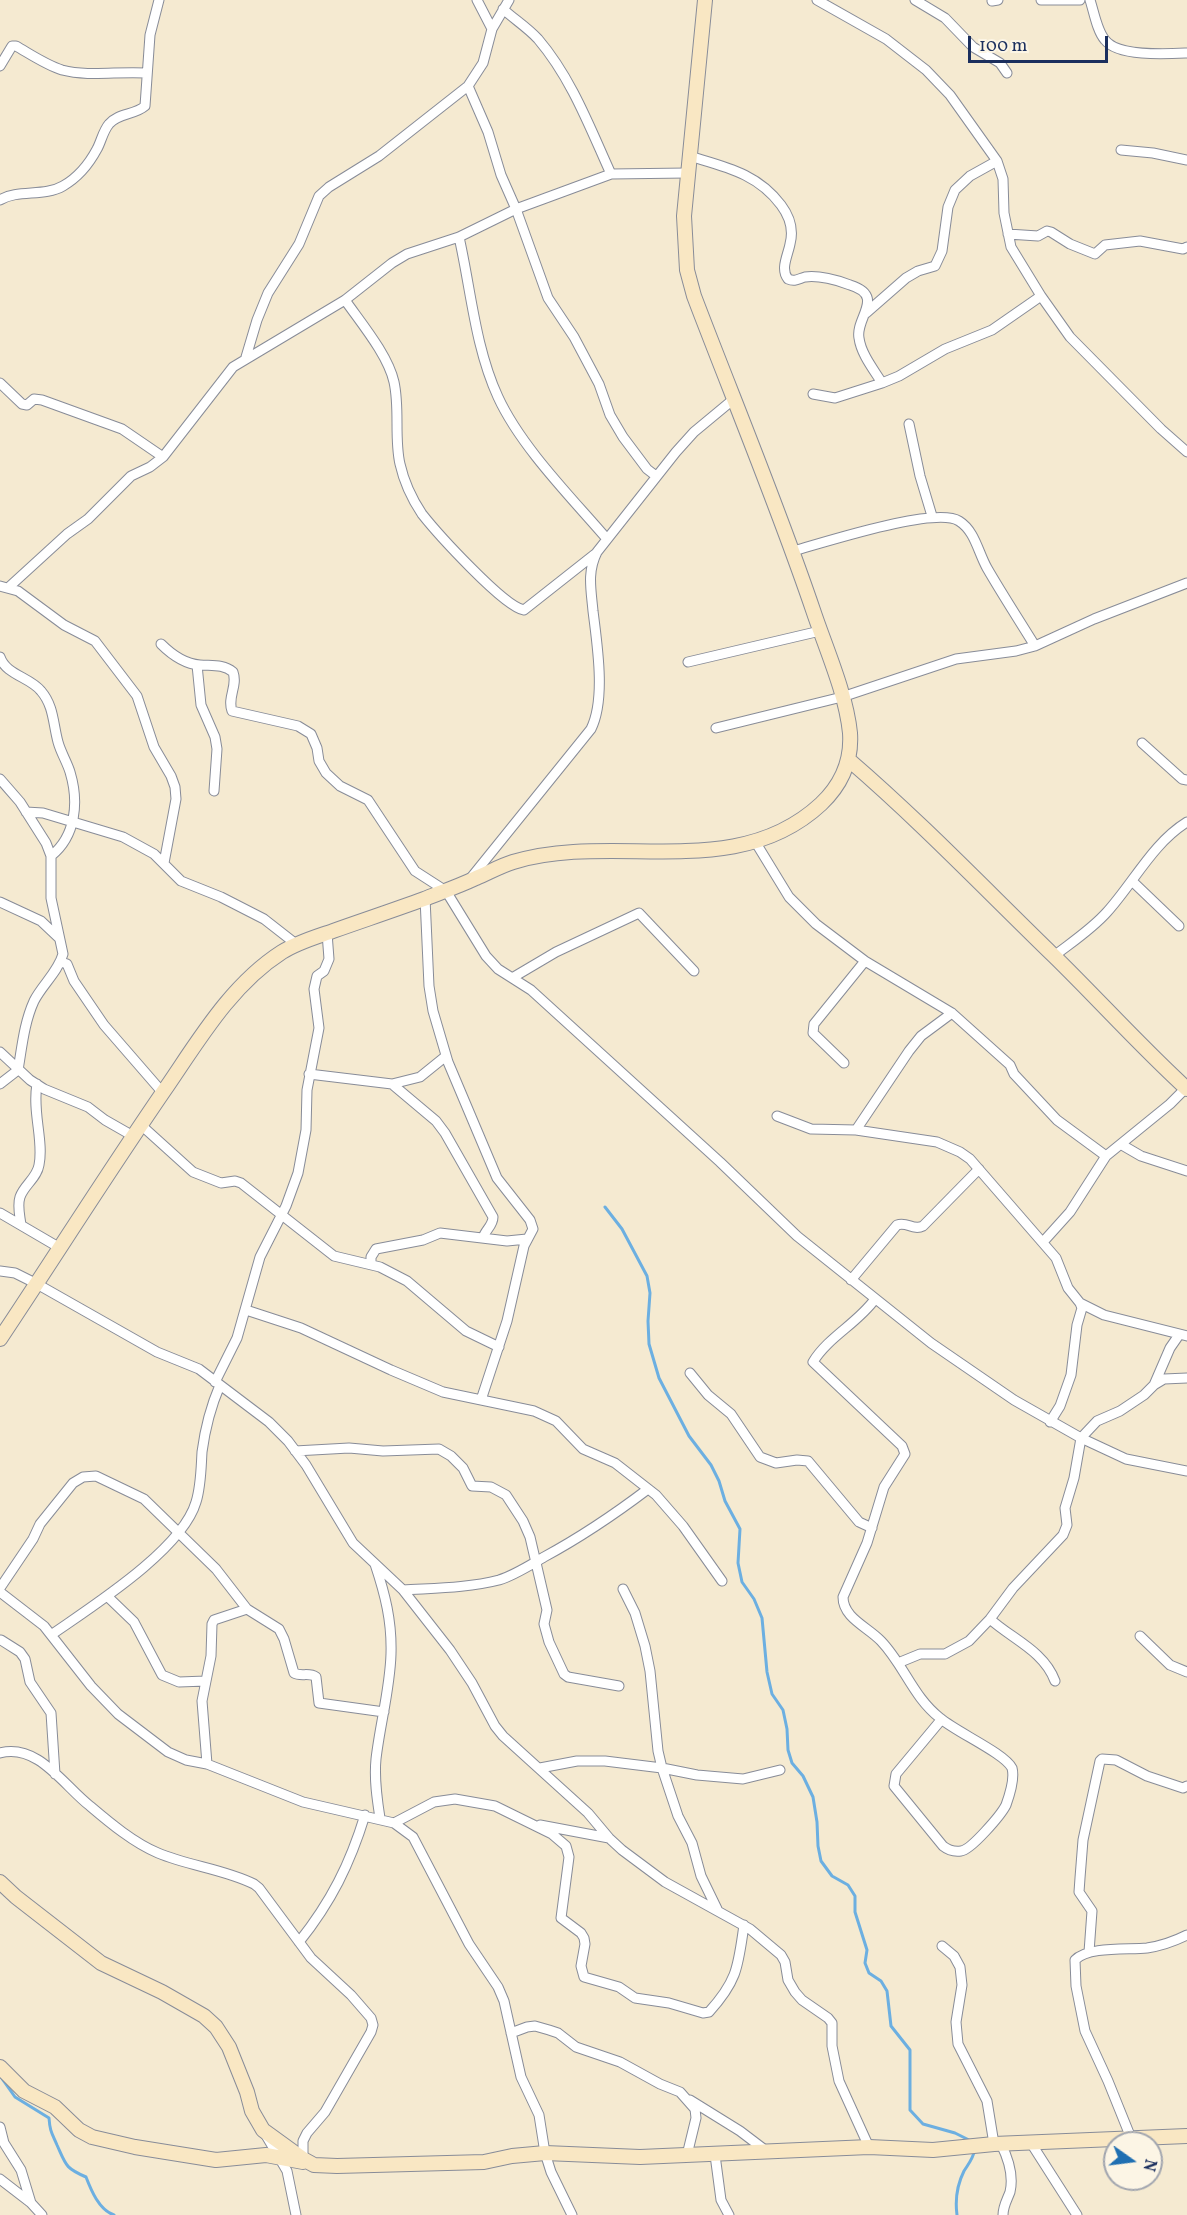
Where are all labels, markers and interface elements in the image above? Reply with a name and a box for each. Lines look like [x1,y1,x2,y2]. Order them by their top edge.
scale bar [971,24,1110,62]
text: 100 m [979,34,1028,59]
north arrow [1103,2131,1163,2191]
text: N [1136,2157,1161,2173]

